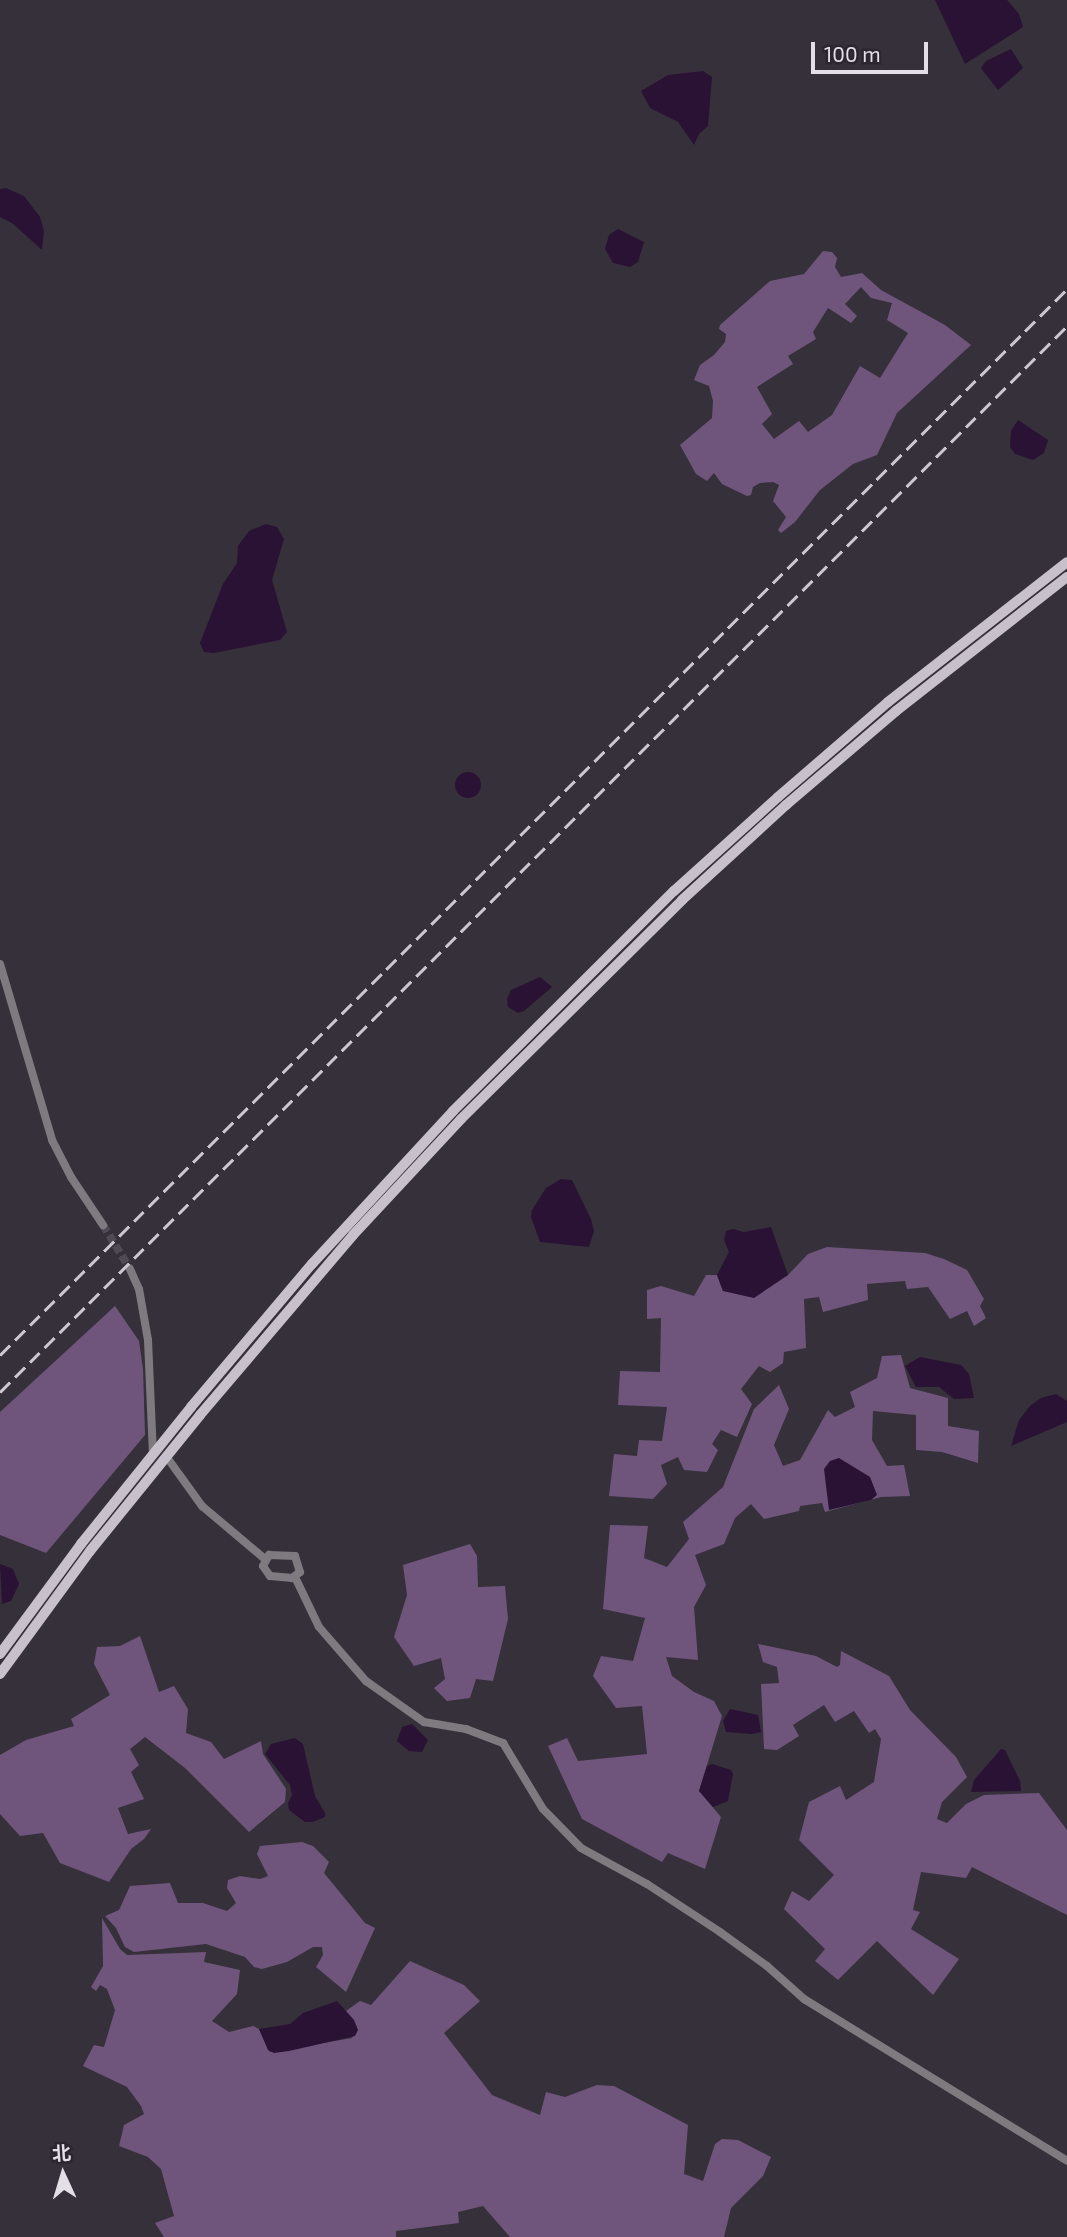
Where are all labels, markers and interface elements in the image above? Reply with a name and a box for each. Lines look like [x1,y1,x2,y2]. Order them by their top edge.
scale bar [815,28,932,72]
text: 100 m [824,41,881,66]
north arrow [28,2139,98,2209]
text: 北 [51,2140,72,2165]

